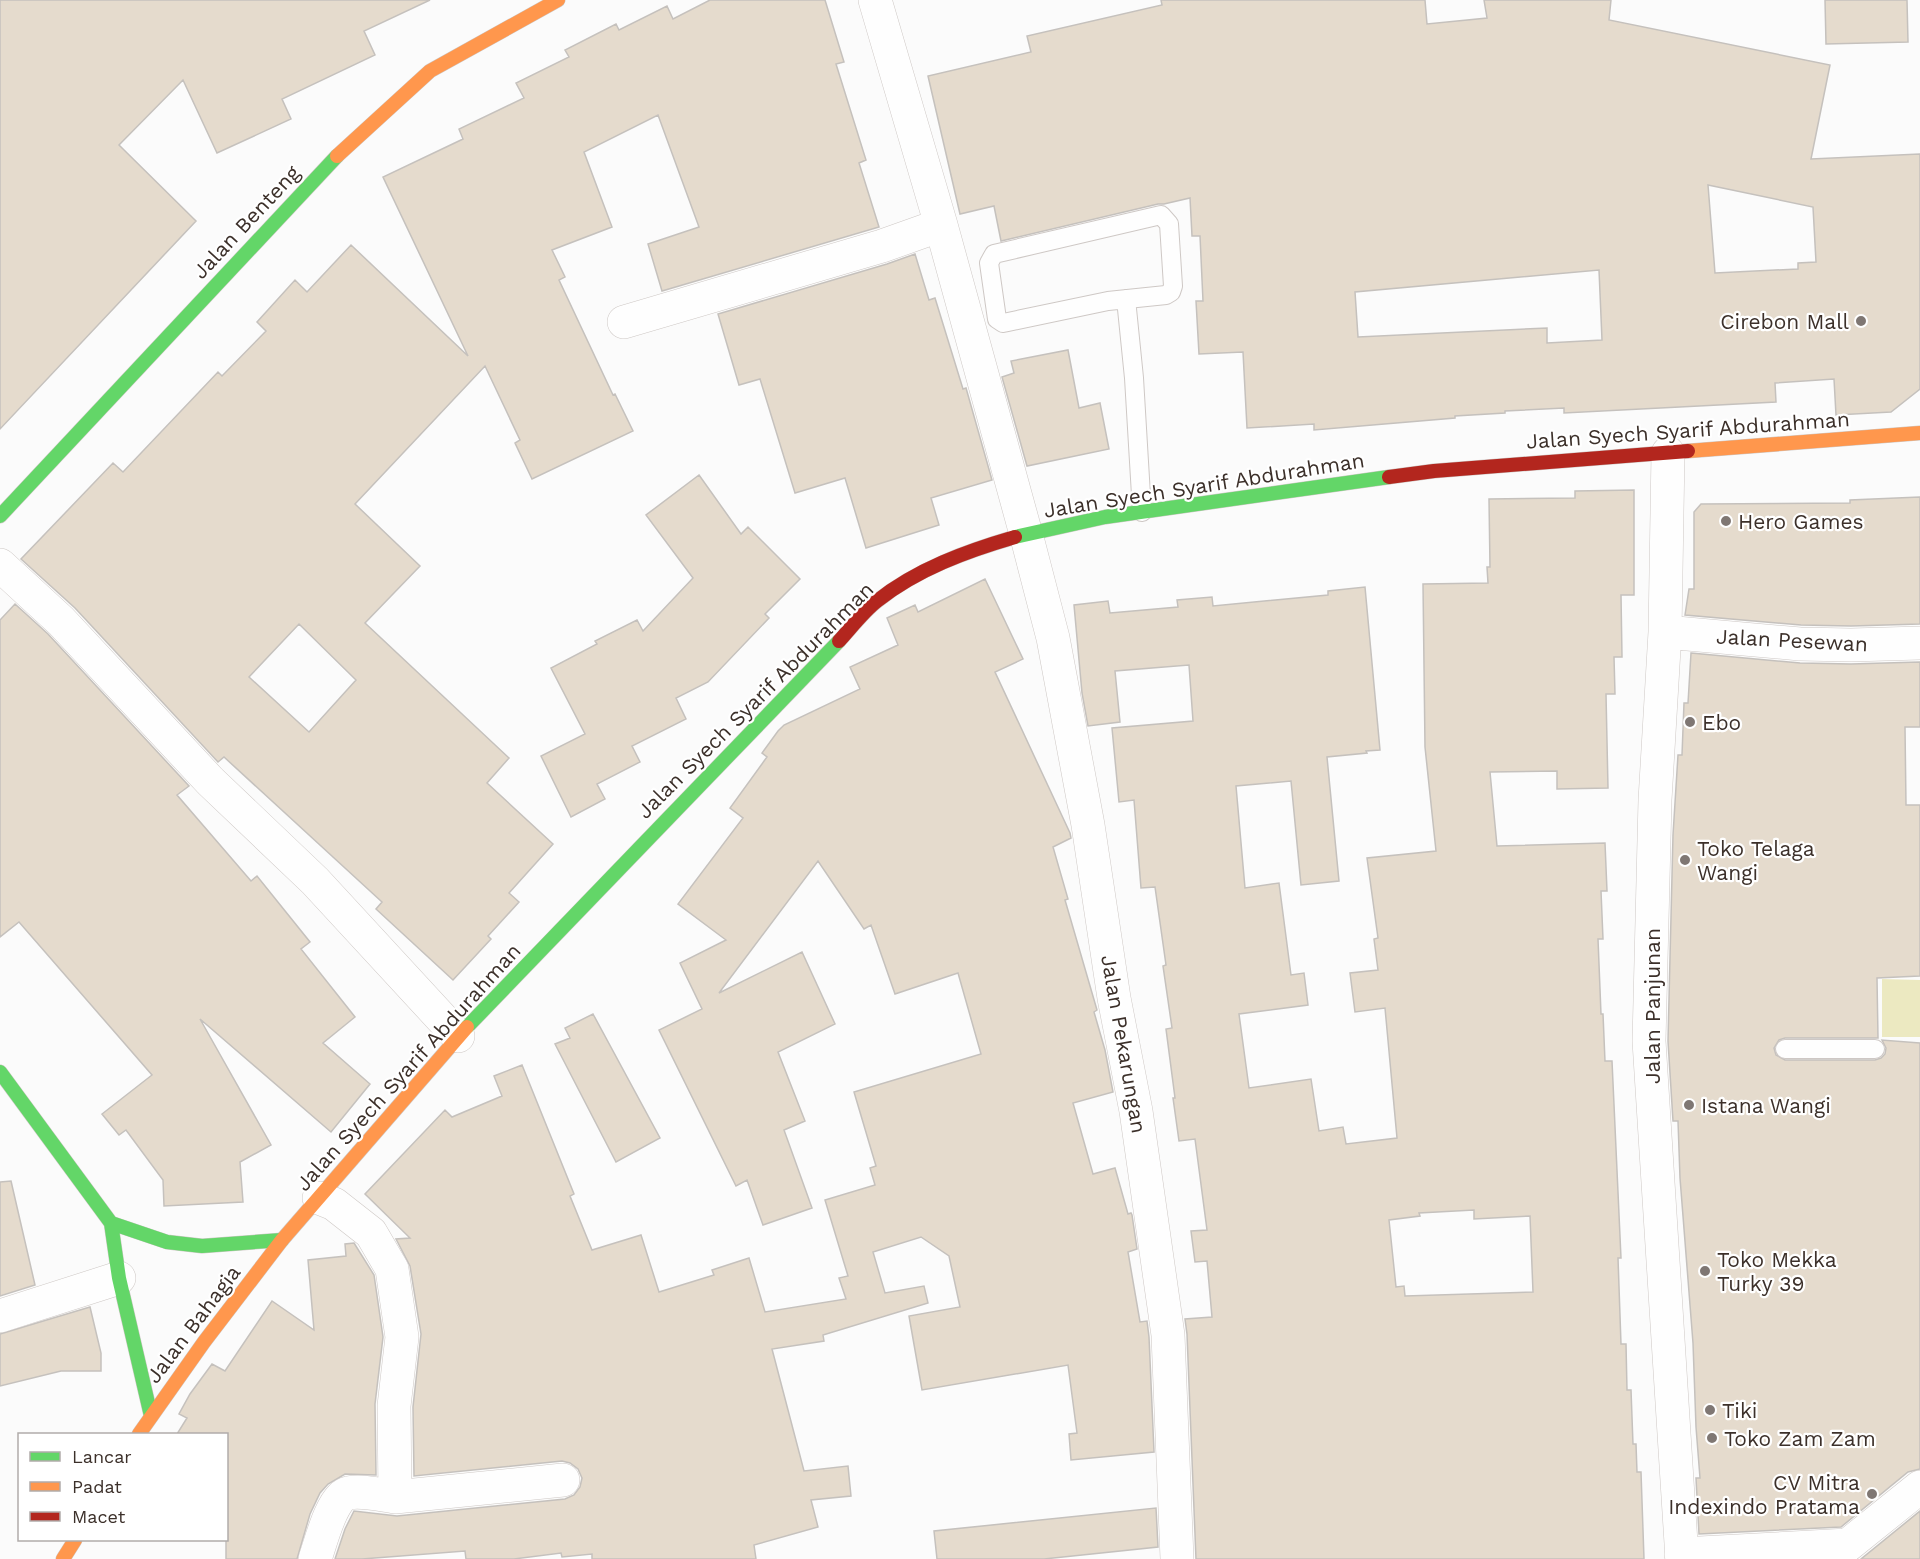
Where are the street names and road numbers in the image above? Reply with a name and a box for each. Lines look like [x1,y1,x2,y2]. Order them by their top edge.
street label: Jalan Benteng [187,160,305,284]
street label: Jalan Syech Syarif Abdurahman [1525,406,1851,454]
street label: Jalan Syech Syarif Abdurahman [1042,447,1366,523]
street label: Jalan Syech Syarif Abdurahman [632,577,878,823]
street label: Jalan Pesewan [1716,624,1868,656]
street label: Jalan Panjunan [1640,928,1665,1084]
street label: Jalan Syech Syarif Abdurahman [290,938,526,1196]
street label: Jalan Pekarungan [1096,953,1152,1135]
street label: Jalan Bahagia [141,1260,245,1388]

